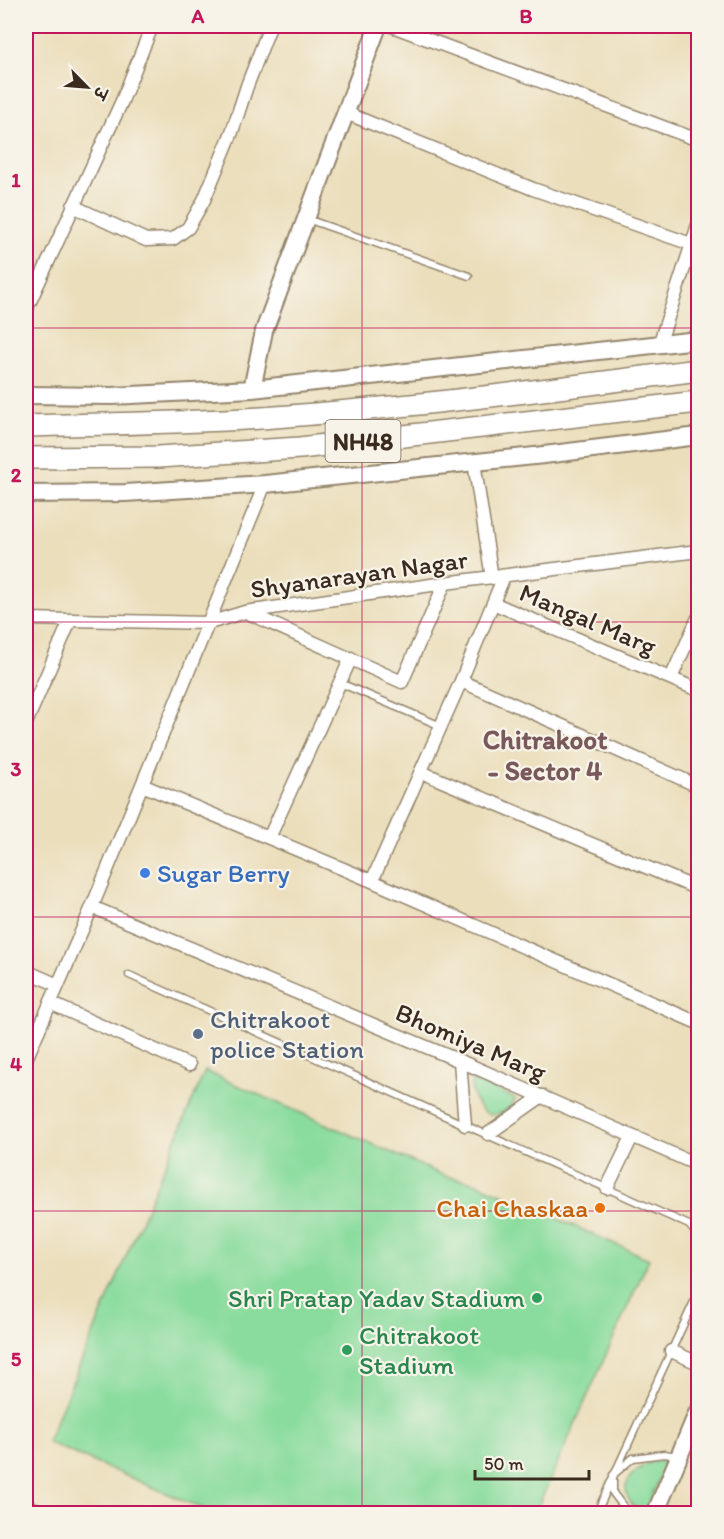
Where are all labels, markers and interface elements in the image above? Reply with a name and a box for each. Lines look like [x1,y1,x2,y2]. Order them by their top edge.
text: A [191,4,205,28]
text: B [520,4,533,28]
north arrow [57,57,117,117]
text: उ [89,82,112,103]
text: 1 [11,168,21,192]
road number: NH48 [326,420,400,462]
text: 2 [11,463,22,487]
street label: Shyanarayan Nagar [248,543,470,605]
street label: Mangal Marg [515,576,662,662]
district label: Chitrakoot - Sector 4 [483,723,608,787]
text: 3 [11,757,22,781]
place label: Sugar Berry [157,857,290,889]
marker: Sugar Berry [138,866,152,880]
street label: Bhomiya Marg [391,996,552,1088]
place label: Chitrakoot police Station [210,1003,364,1065]
marker: Chitrakoot police Station [191,1027,205,1041]
text: 4 [10,1052,22,1076]
place label: Chai Chaskaa [436,1192,588,1224]
marker: Chai Chaskaa [593,1201,607,1215]
place label: Shri Pratap Yadav Stadium [228,1282,525,1314]
marker: Shri Pratap Yadav Stadium [530,1291,544,1305]
place label: Chitrakoot Stadium [359,1319,479,1381]
marker: Chitrakoot Stadium [340,1343,354,1357]
text: 5 [11,1347,22,1371]
scale bar [475,1443,589,1481]
text: 50 m [484,1453,524,1475]

